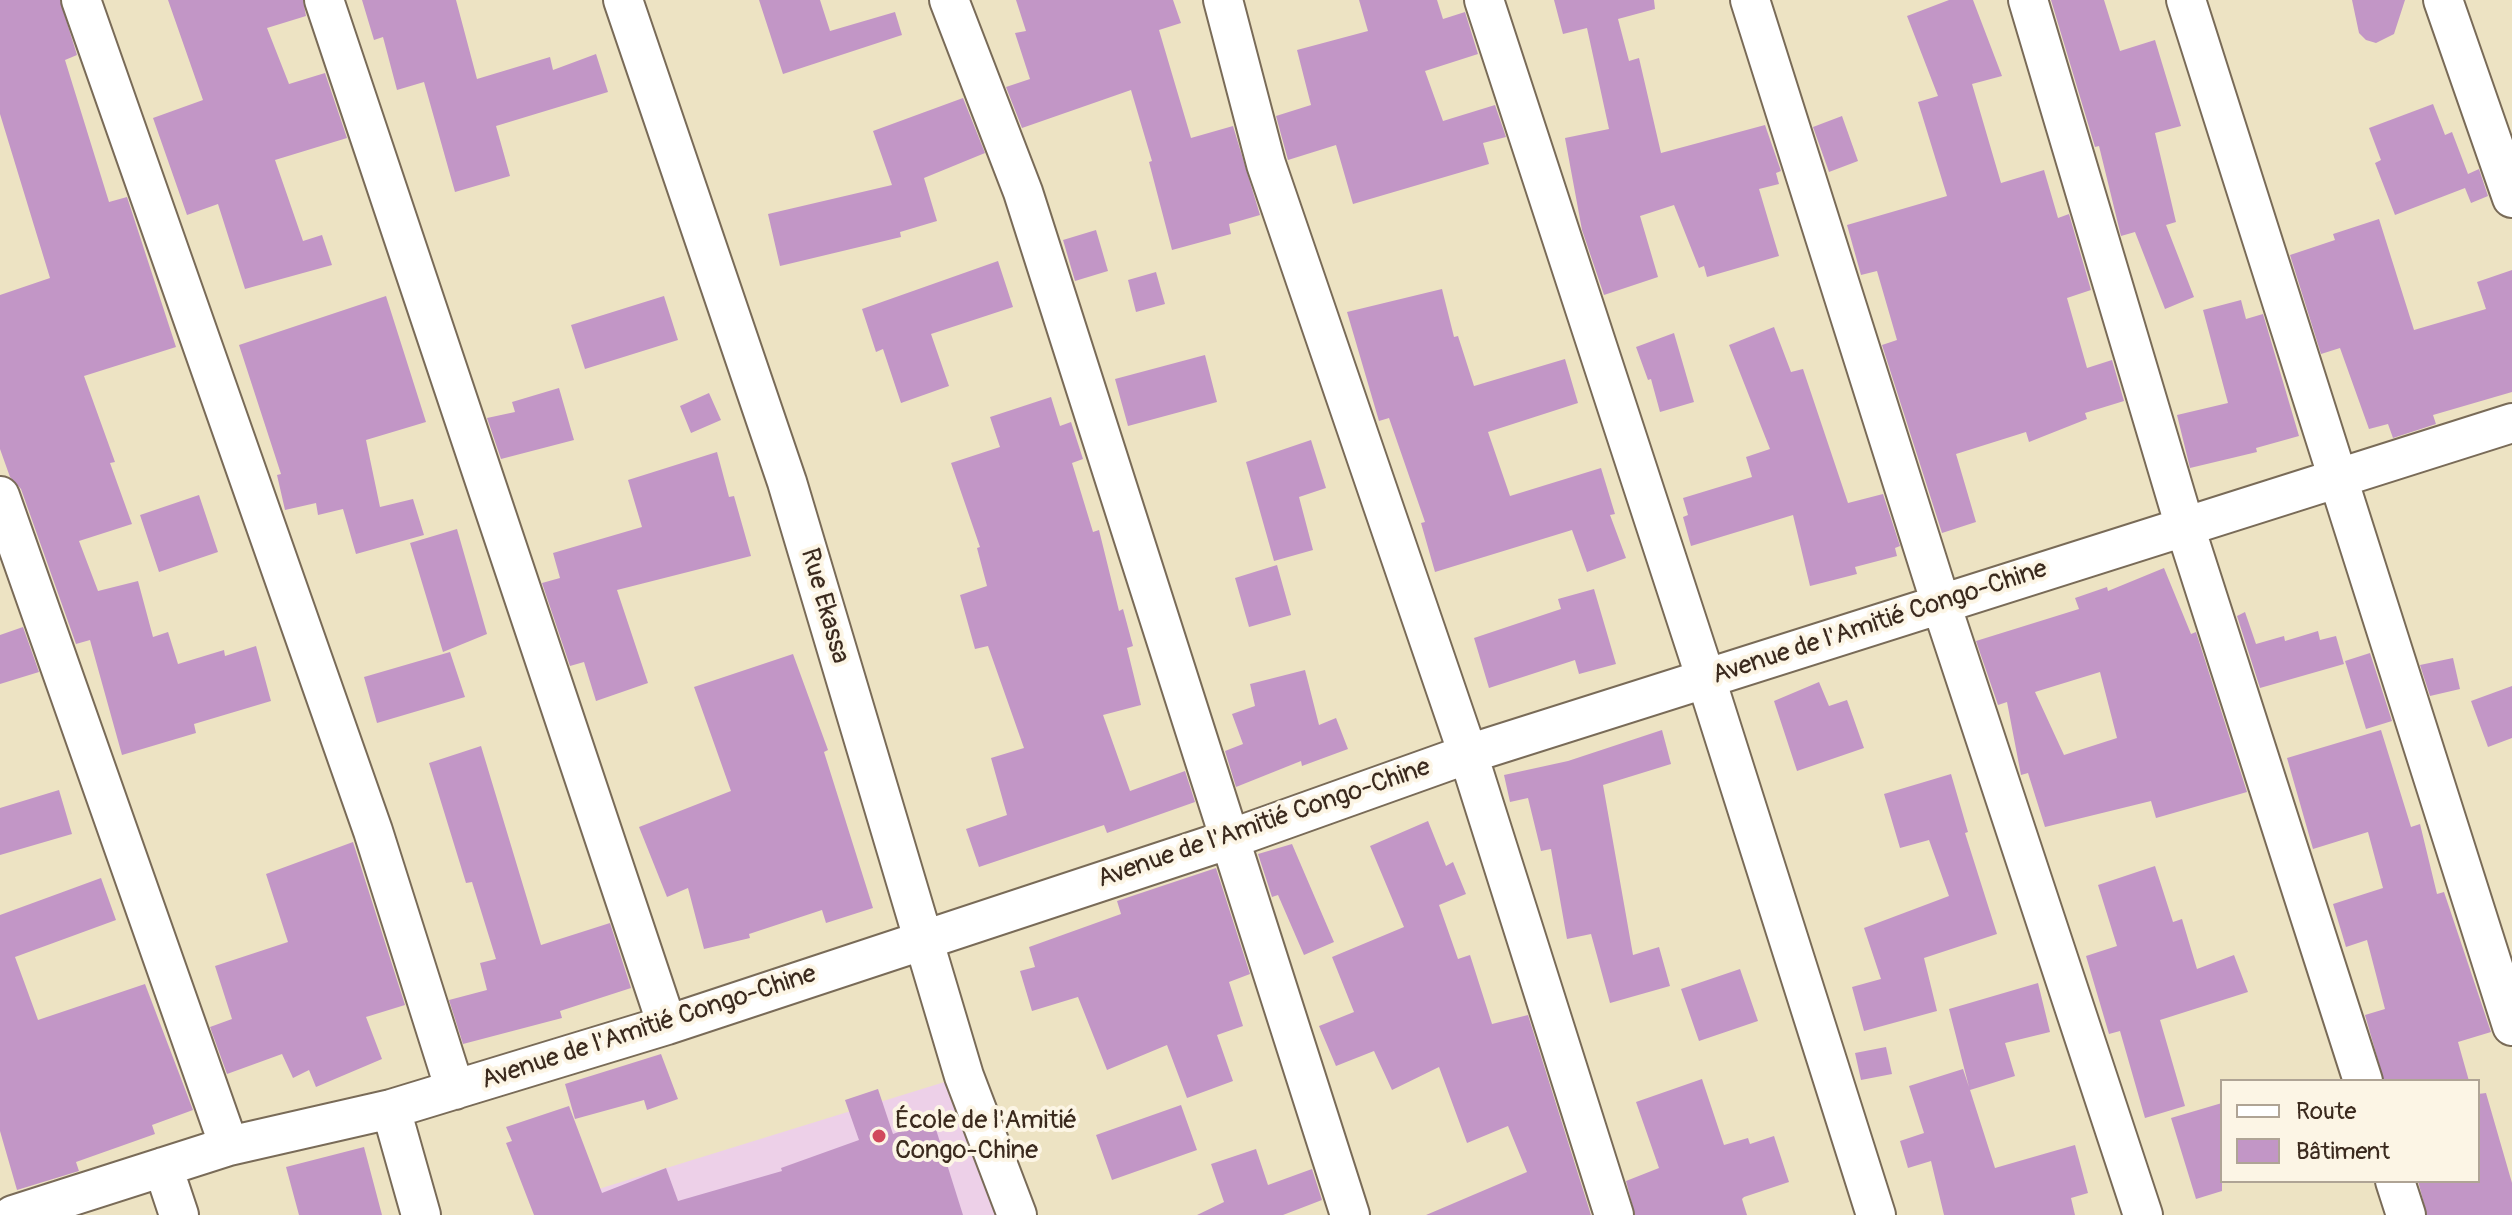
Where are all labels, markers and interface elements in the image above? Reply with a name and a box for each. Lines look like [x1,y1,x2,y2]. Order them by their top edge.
street label: Rue Ekassa [793,545,855,667]
street label: Avenue de l'Amitié Congo-Chine [1709,554,2051,692]
street label: Avenue de l'Amitié Congo-Chine [1093,752,1435,896]
street label: Avenue de l'Amitié Congo-Chine [478,959,820,1097]
legend [2220,1079,2480,1183]
text: Route [2296,1097,2356,1126]
place label: École de l'Amitié Congo-Chine [895,1105,1077,1166]
marker: École de l'Amitié Congo-Chine [870,1127,888,1145]
text: Bâtiment [2296,1137,2390,1166]

